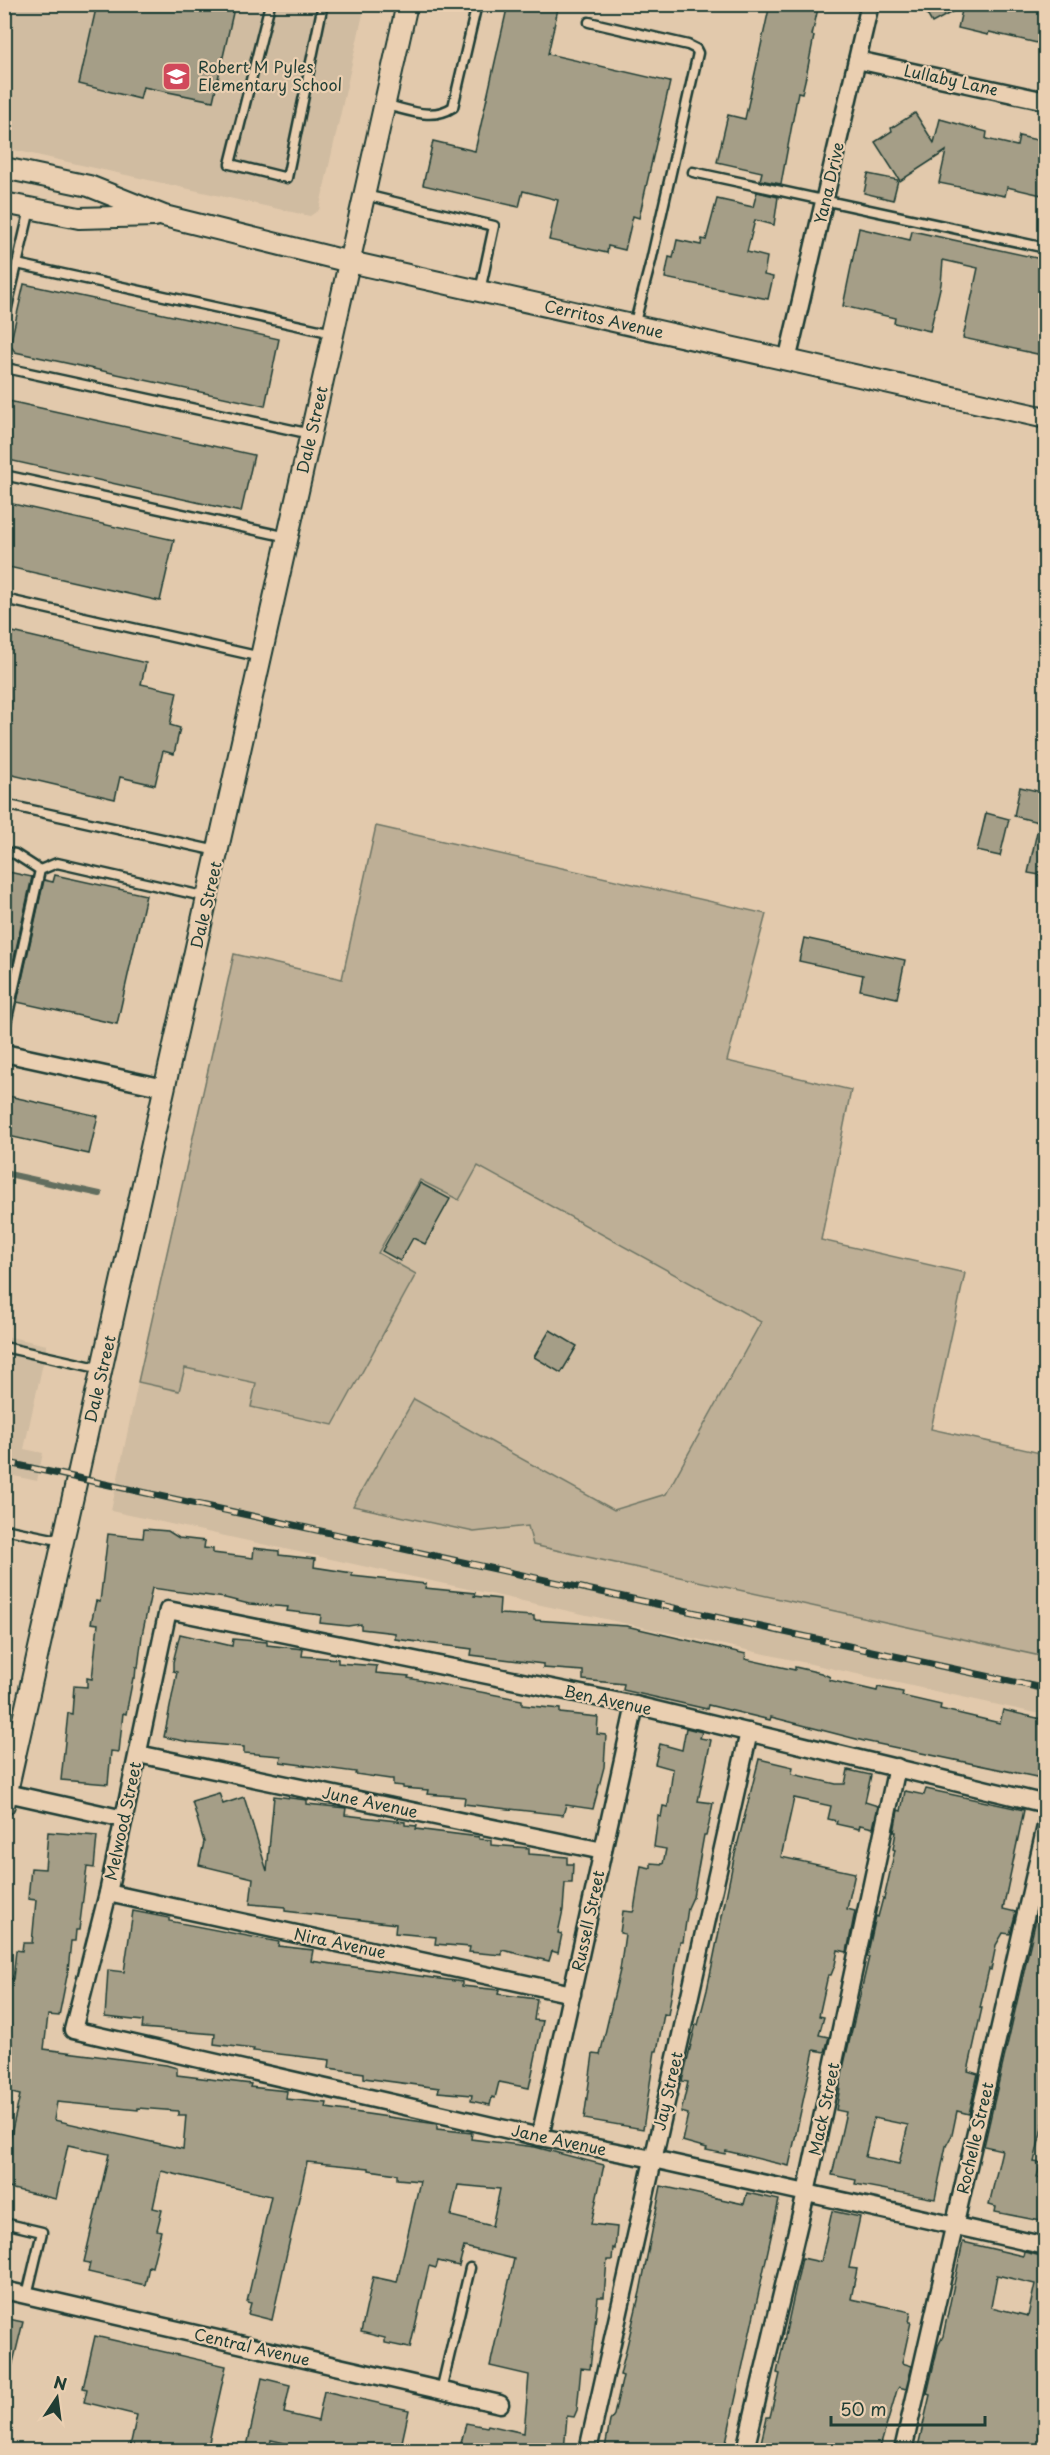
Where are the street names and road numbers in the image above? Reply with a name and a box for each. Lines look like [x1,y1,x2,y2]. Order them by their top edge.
street label: Lullaby Lane [902,57,1001,101]
street label: Yana Drive [807,139,849,226]
street label: Cerritos Avenue [542,293,667,343]
street label: Dale Street [289,384,333,476]
street label: Dale Street [183,859,227,951]
street label: Dale Street [77,1333,121,1425]
street label: Ben Avenue [562,1678,655,1720]
street label: Melwood Street [98,1759,146,1882]
street label: June Avenue [320,1779,421,1823]
street label: Russell Street [565,1868,610,1974]
street label: Nira Avenue [292,1921,389,1964]
street label: Jay Street [646,2048,688,2133]
street label: Mack Street [801,2060,845,2158]
street label: Rochelle Street [949,2079,999,2196]
street label: Jane Avenue [509,2117,609,2161]
street label: Central Avenue [192,2321,313,2371]

